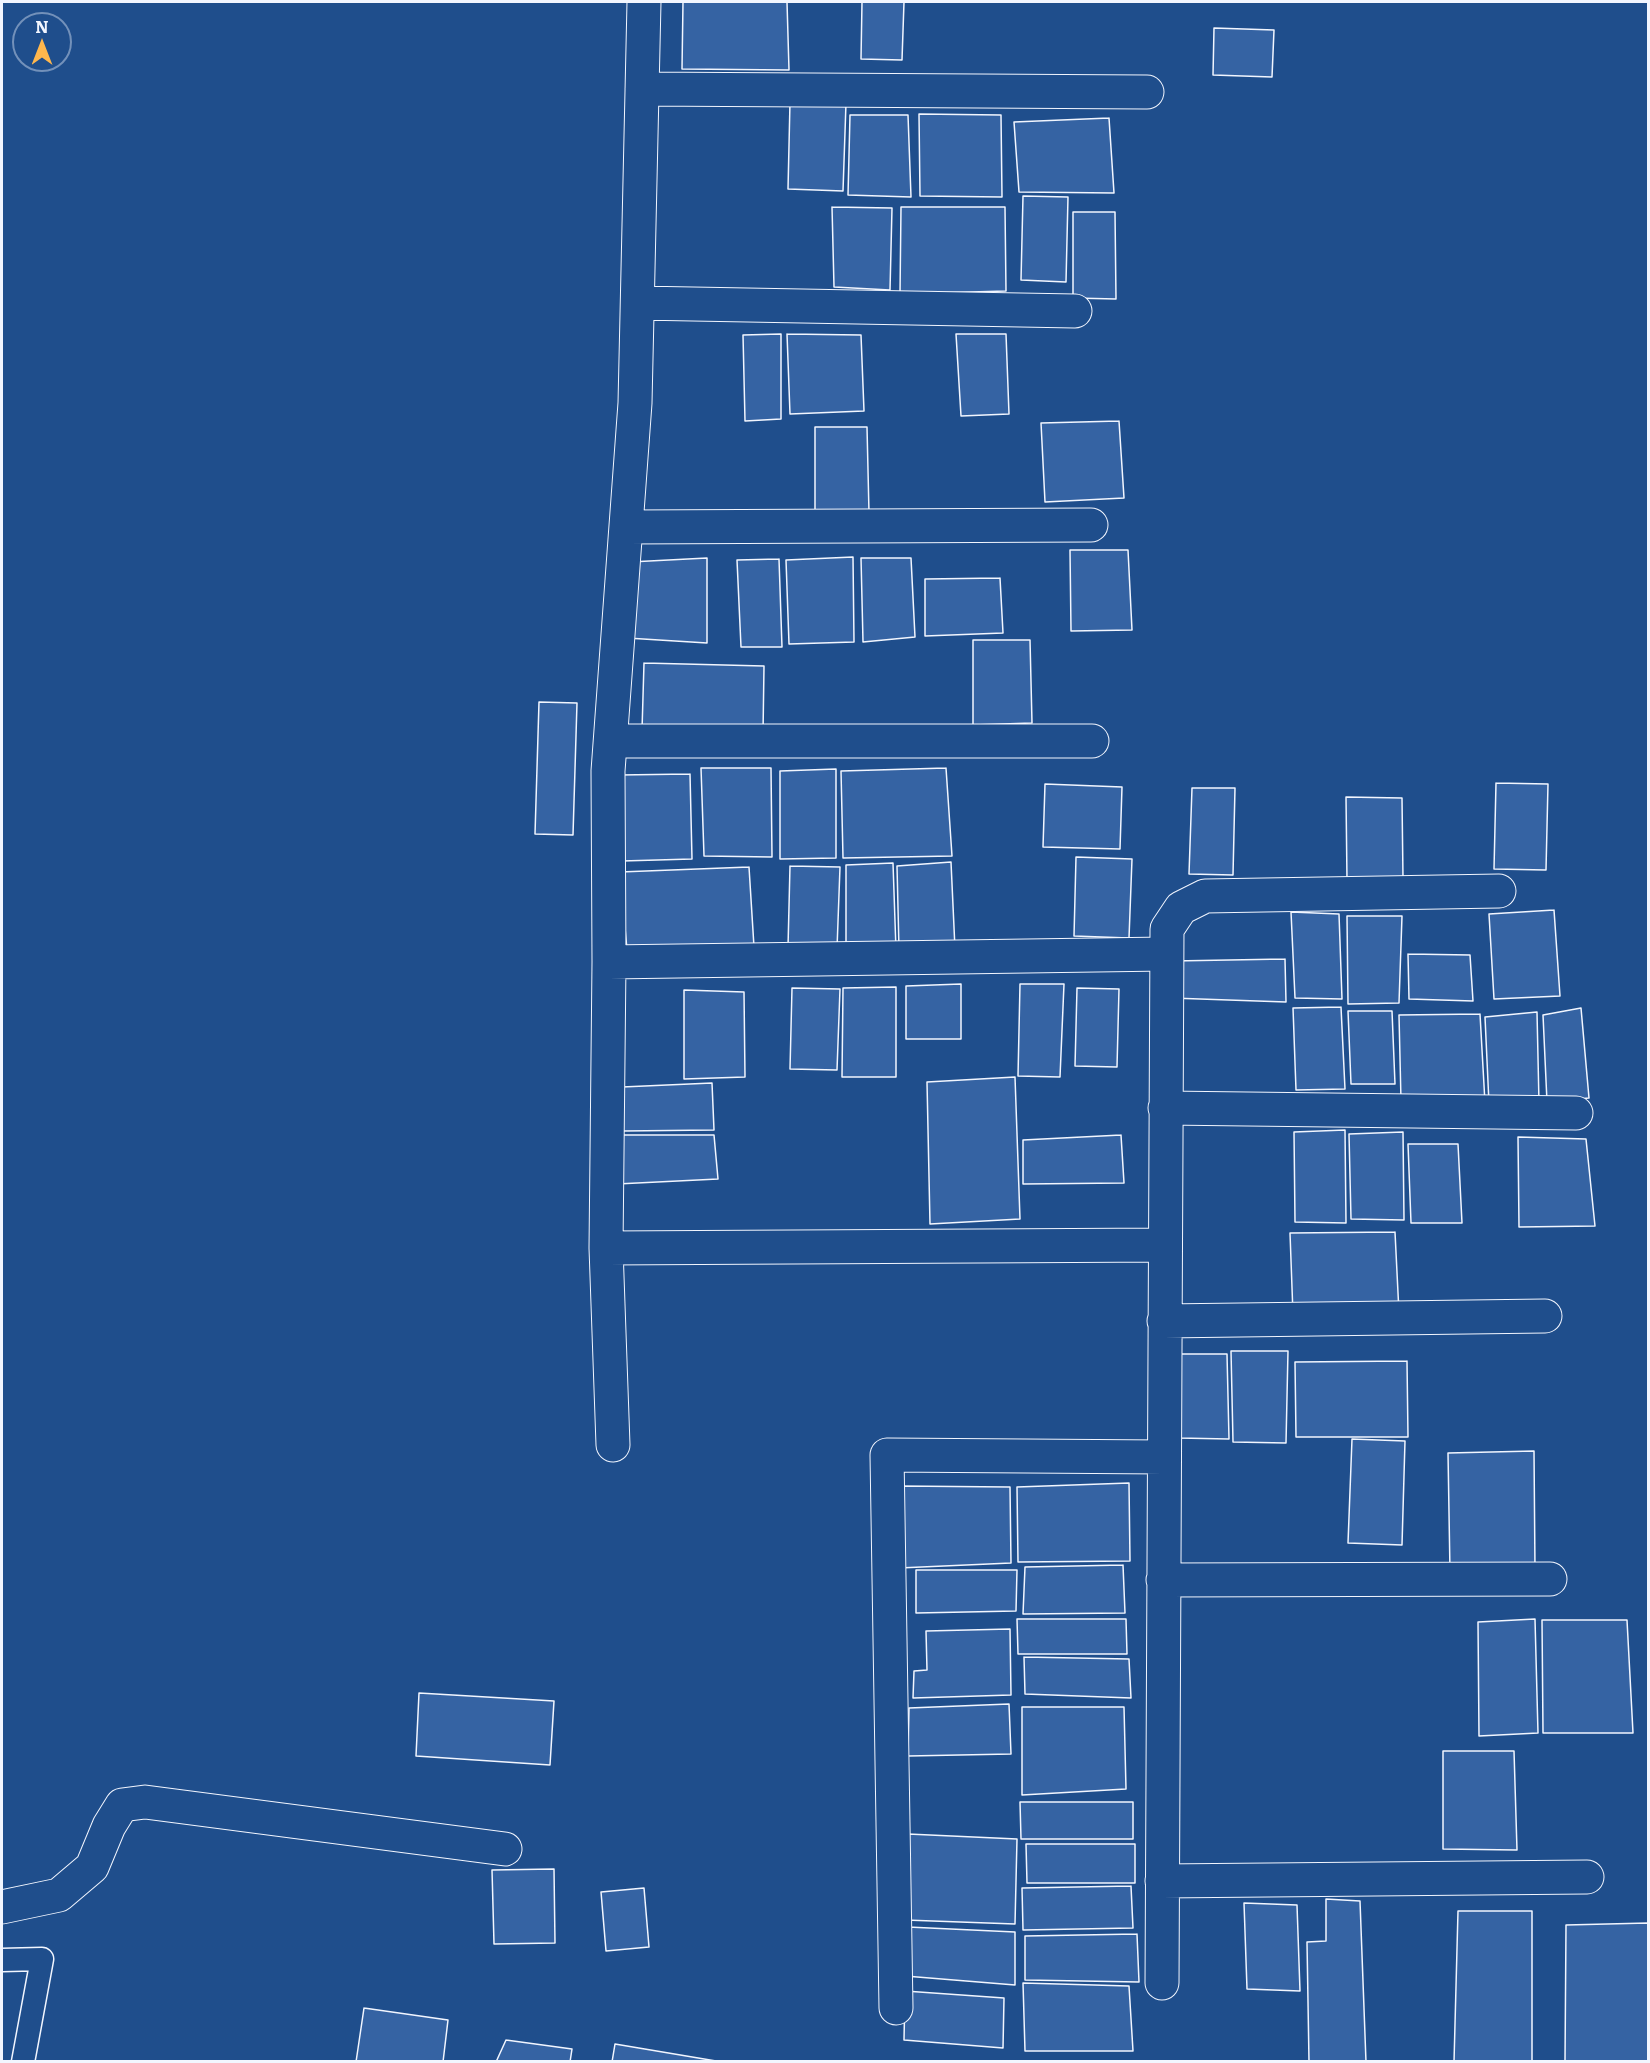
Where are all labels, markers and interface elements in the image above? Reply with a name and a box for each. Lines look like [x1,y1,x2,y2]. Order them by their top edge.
north arrow [12,12,72,72]
text: N [35,14,49,38]

